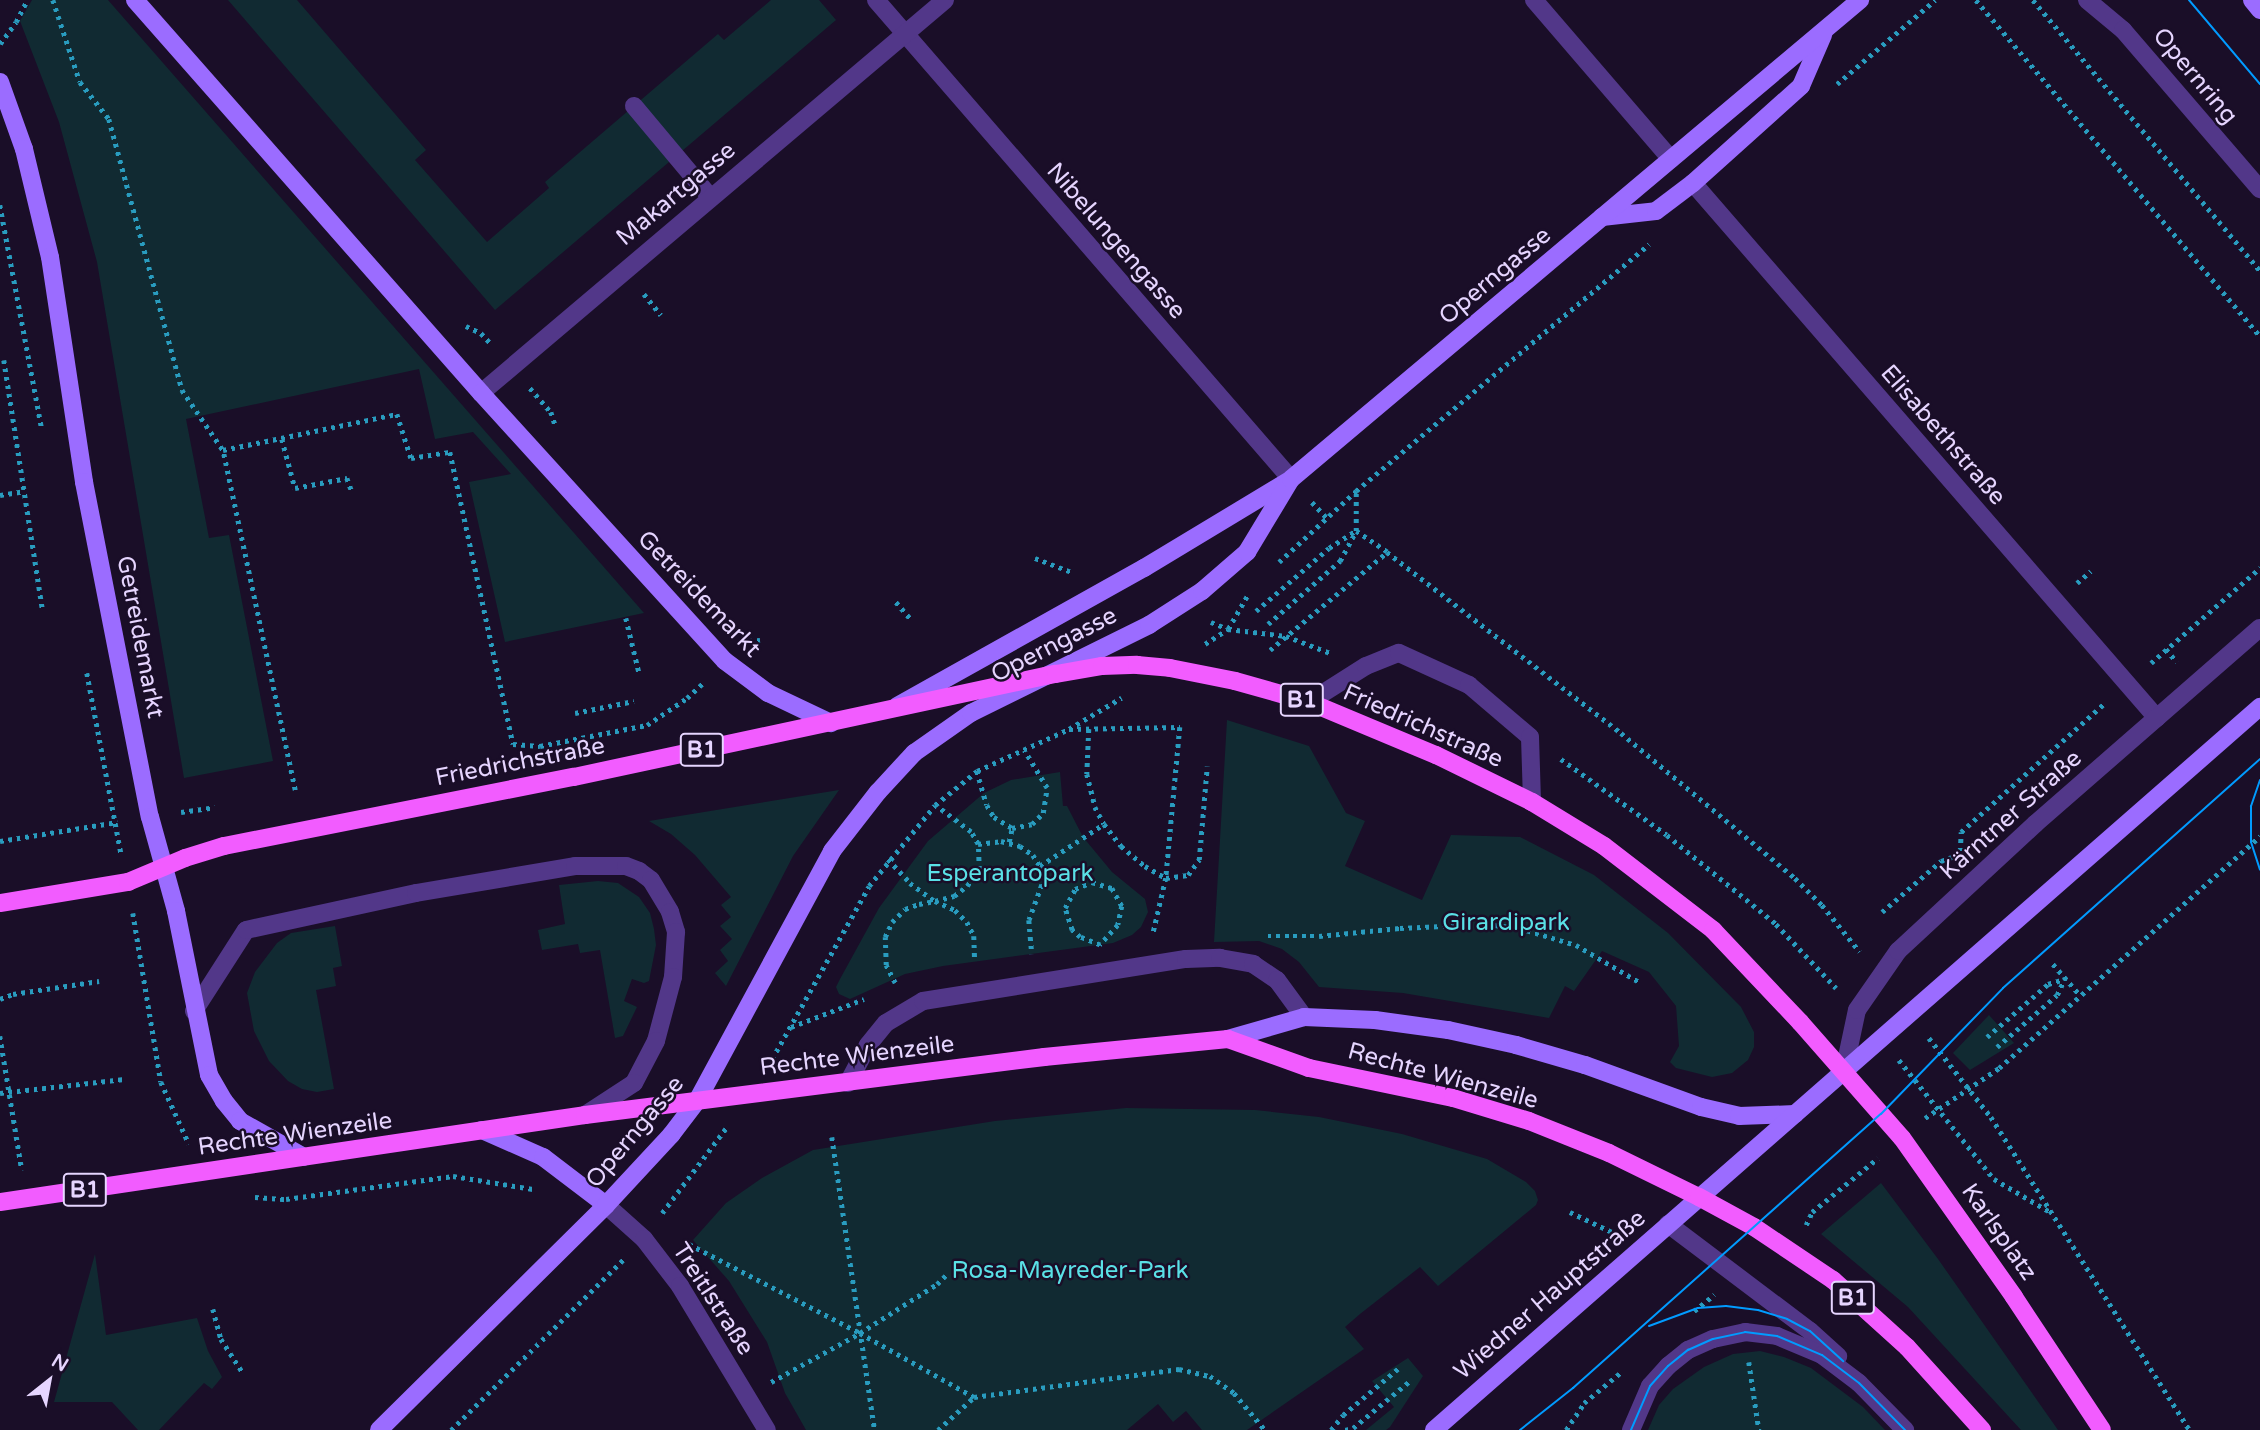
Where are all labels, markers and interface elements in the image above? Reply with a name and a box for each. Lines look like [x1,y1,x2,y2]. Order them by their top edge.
street label: Opernring [2146,22,2244,130]
street label: Makartgasse [611,136,741,252]
street label: Nibelungengasse [1040,157,1192,325]
street label: Operngasse [1433,221,1557,331]
street label: Elisabethstraße [1874,359,2012,511]
street label: Getreidemarkt [631,525,767,663]
street label: Getreidemarkt [110,553,170,721]
street label: Operngasse [986,601,1122,689]
street label: Friedrichstraße [1339,678,1507,774]
road number: B1 [1279,680,1325,720]
road number: B1 [679,730,725,770]
street label: Friedrichstraße [433,731,607,793]
street label: Kärntner Straße [1934,744,2088,886]
park label: Esperantopark [927,860,1093,888]
park label: Girardipark [1442,909,1570,937]
street label: Rechte Wienzeile [758,1030,956,1082]
street label: Rechte Wienzeile [1345,1037,1541,1115]
street label: Operngasse [580,1070,690,1194]
street label: Rechte Wienzeile [196,1106,394,1162]
road number: B1 [62,1170,108,1210]
street label: Karlsplatz [1955,1178,2043,1286]
street label: Wiedner Hauptstraße [1448,1204,1652,1386]
street label: Treitlstraße [666,1237,760,1361]
park label: Rosa-Mayreder-Park [951,1257,1189,1285]
road number: B1 [1830,1278,1876,1317]
north arrow [14,1346,84,1416]
text: N [48,1350,72,1376]

